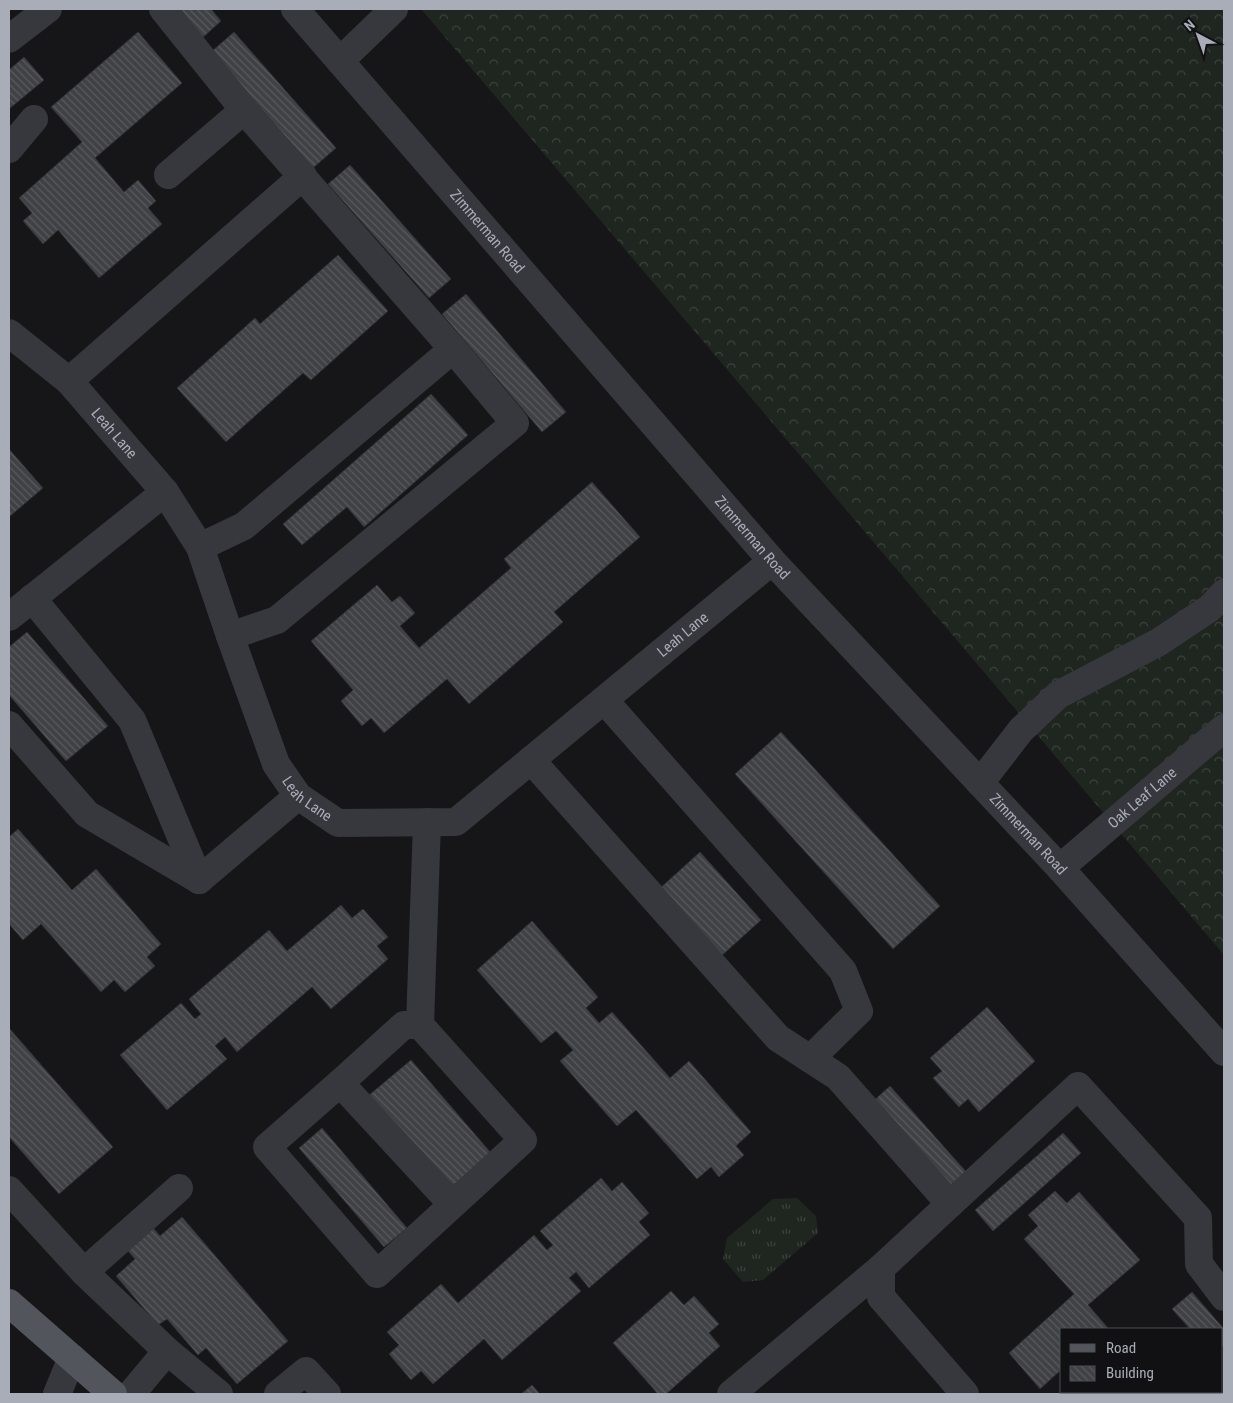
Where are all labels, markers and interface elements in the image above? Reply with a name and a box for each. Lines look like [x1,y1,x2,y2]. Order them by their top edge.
north arrow [1173,10,1223,60]
text: N [1181,16,1198,34]
street label: Zimmerman Road [446,186,528,277]
street label: Leah Lane [88,404,141,462]
street label: Zimmerman Road [711,492,794,583]
street label: Leah Lane [654,608,712,661]
street label: Oak Leaf Lane [1104,764,1180,832]
street label: Leah Lane [278,773,335,825]
street label: Zimmerman Road [986,790,1071,878]
legend [1060,1328,1223,1393]
text: Road [1106,1339,1136,1357]
text: Building [1106,1364,1154,1382]

